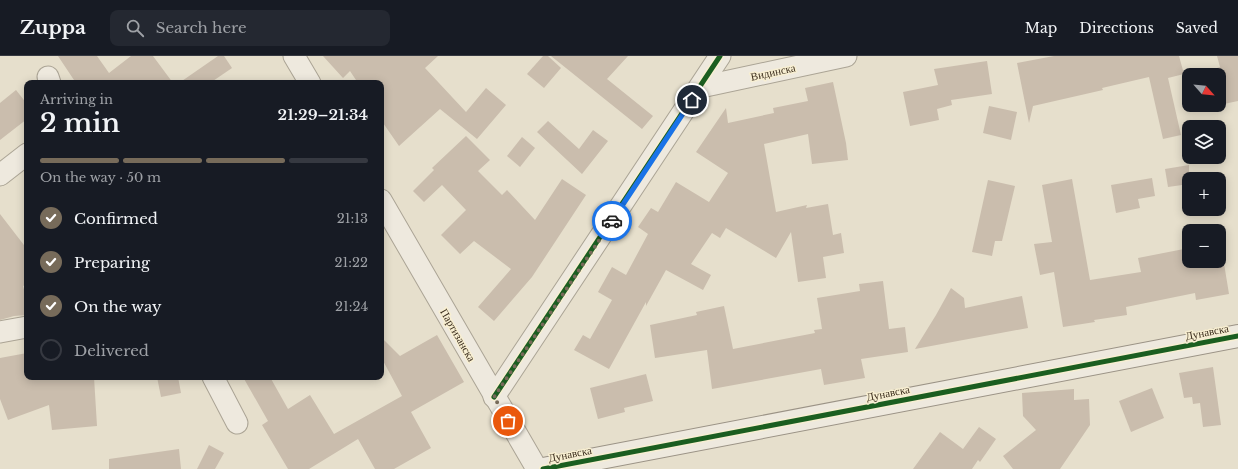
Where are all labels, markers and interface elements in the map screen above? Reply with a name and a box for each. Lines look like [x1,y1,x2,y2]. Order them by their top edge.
search box [110,10,390,46]
text: Zuppa [20,16,86,39]
icon: search [124,17,146,39]
text: Search here [156,18,247,37]
text: Map [1025,19,1057,37]
text: Directions [1079,19,1154,37]
text: Saved [1176,19,1218,37]
street label: Видинска [749,60,797,84]
north arrow [1182,68,1226,112]
map controls [1182,68,1226,268]
pin [675,83,709,117]
icon: home [681,89,703,111]
text: Arriving in [40,91,113,108]
text: 21:29–21:34 [278,105,368,124]
text: 2 min [40,107,120,139]
button: layers [1182,120,1226,164]
text: On the way · 50 m [40,169,161,186]
button: + [1182,172,1226,216]
courier [592,201,632,241]
icon: check [40,207,62,229]
text: Confirmed [74,209,158,228]
text: 21:13 [337,210,368,227]
icon: car [601,210,623,232]
button: − [1182,224,1226,268]
icon: check [40,251,62,273]
text: Preparing [74,253,150,272]
text: 21:22 [334,254,368,271]
icon: check [40,295,62,317]
text: On the way [74,297,162,316]
text: 21:24 [335,298,368,315]
street label: Партизанска [437,306,479,364]
street label: Дунавска [1184,321,1230,343]
text: Delivered [74,341,149,360]
street label: Дунавска [865,382,911,404]
pin [491,404,525,438]
icon: bag [497,410,519,432]
street label: Дунавска [547,443,593,465]

